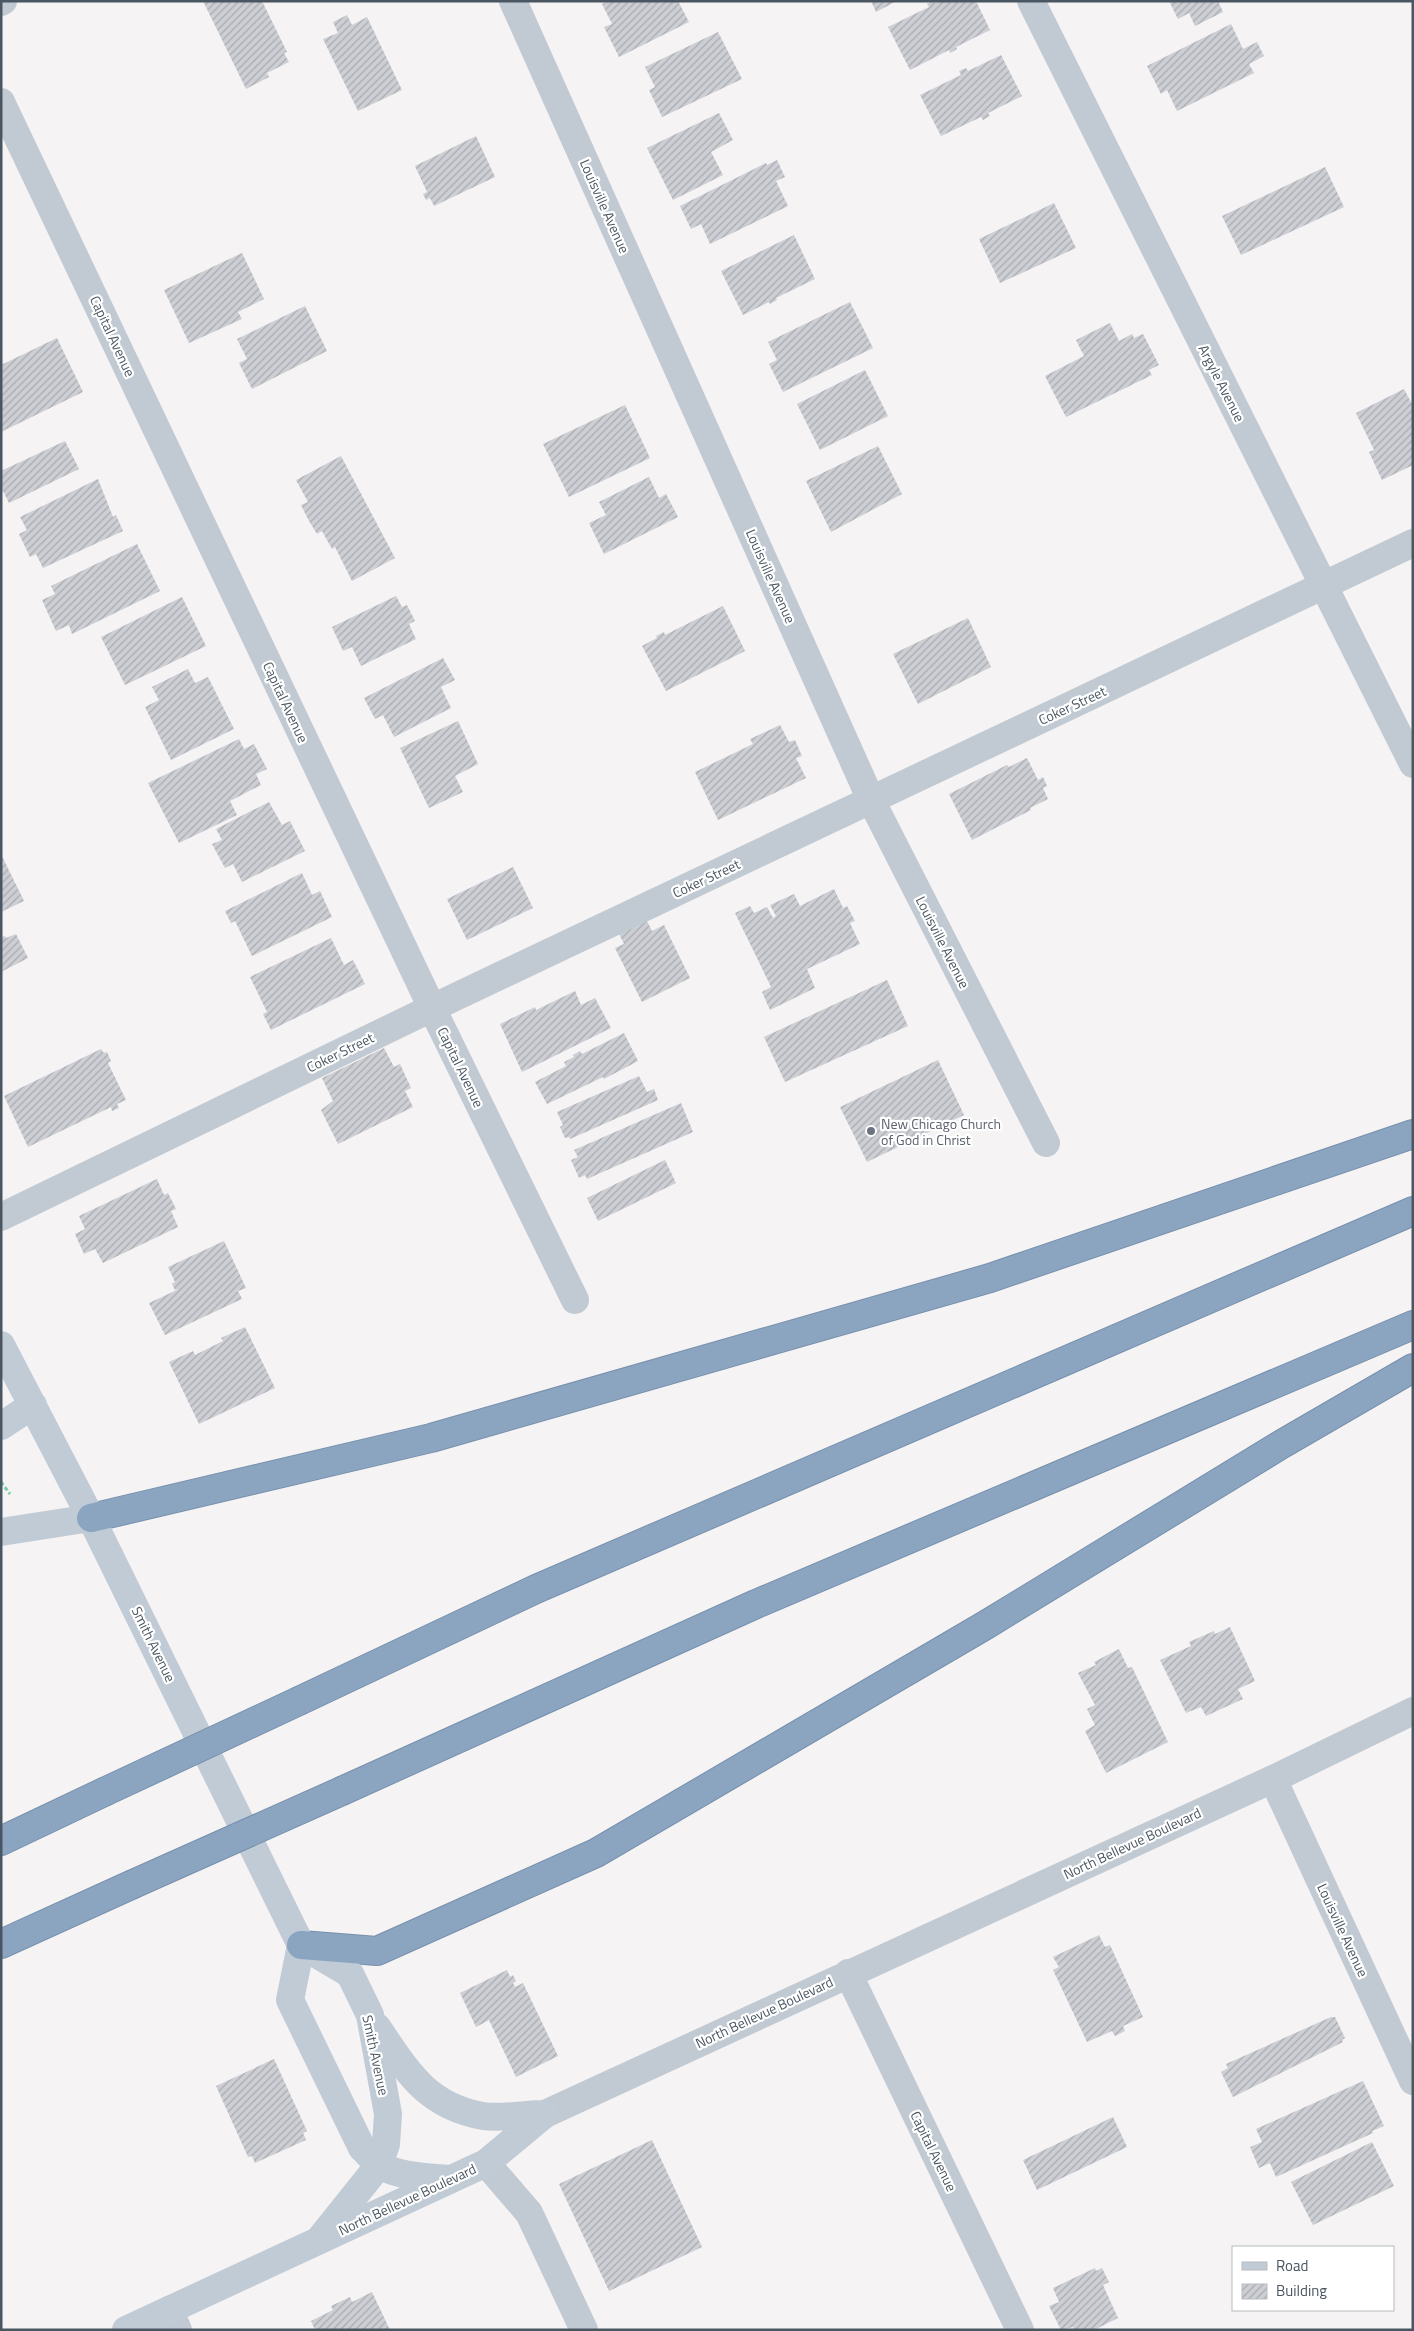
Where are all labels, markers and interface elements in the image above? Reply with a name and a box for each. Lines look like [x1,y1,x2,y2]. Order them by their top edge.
street label: Louisville Avenue [575,156,635,256]
street label: Capital Avenue [85,292,141,380]
street label: Argyle Avenue [1194,341,1250,425]
street label: Louisville Avenue [741,526,801,626]
street label: Capital Avenue [258,658,314,746]
street label: Coker Street [1035,680,1109,730]
street label: Coker Street [669,853,743,903]
street label: Louisville Avenue [911,892,975,992]
street label: Capital Avenue [432,1023,490,1111]
street label: Coker Street [303,1027,377,1077]
place label: New Chicago Church of God in Christ [881,1113,1001,1150]
marker: New Chicago Church of God in Christ [865,1125,877,1137]
street label: Smith Avenue [127,1603,181,1685]
street label: North Bellevue Boulevard [1060,1802,1204,1884]
street label: Louisville Avenue [1312,1880,1374,1980]
street label: North Bellevue Boulevard [692,1971,836,2053]
street label: Smith Avenue [357,2013,395,2097]
street label: Capital Avenue [905,2107,963,2195]
street label: North Bellevue Boulevard [335,2158,479,2240]
legend [1232,2246,1394,2311]
text: Road [1276,2254,1308,2277]
text: Building [1276,2279,1327,2302]

